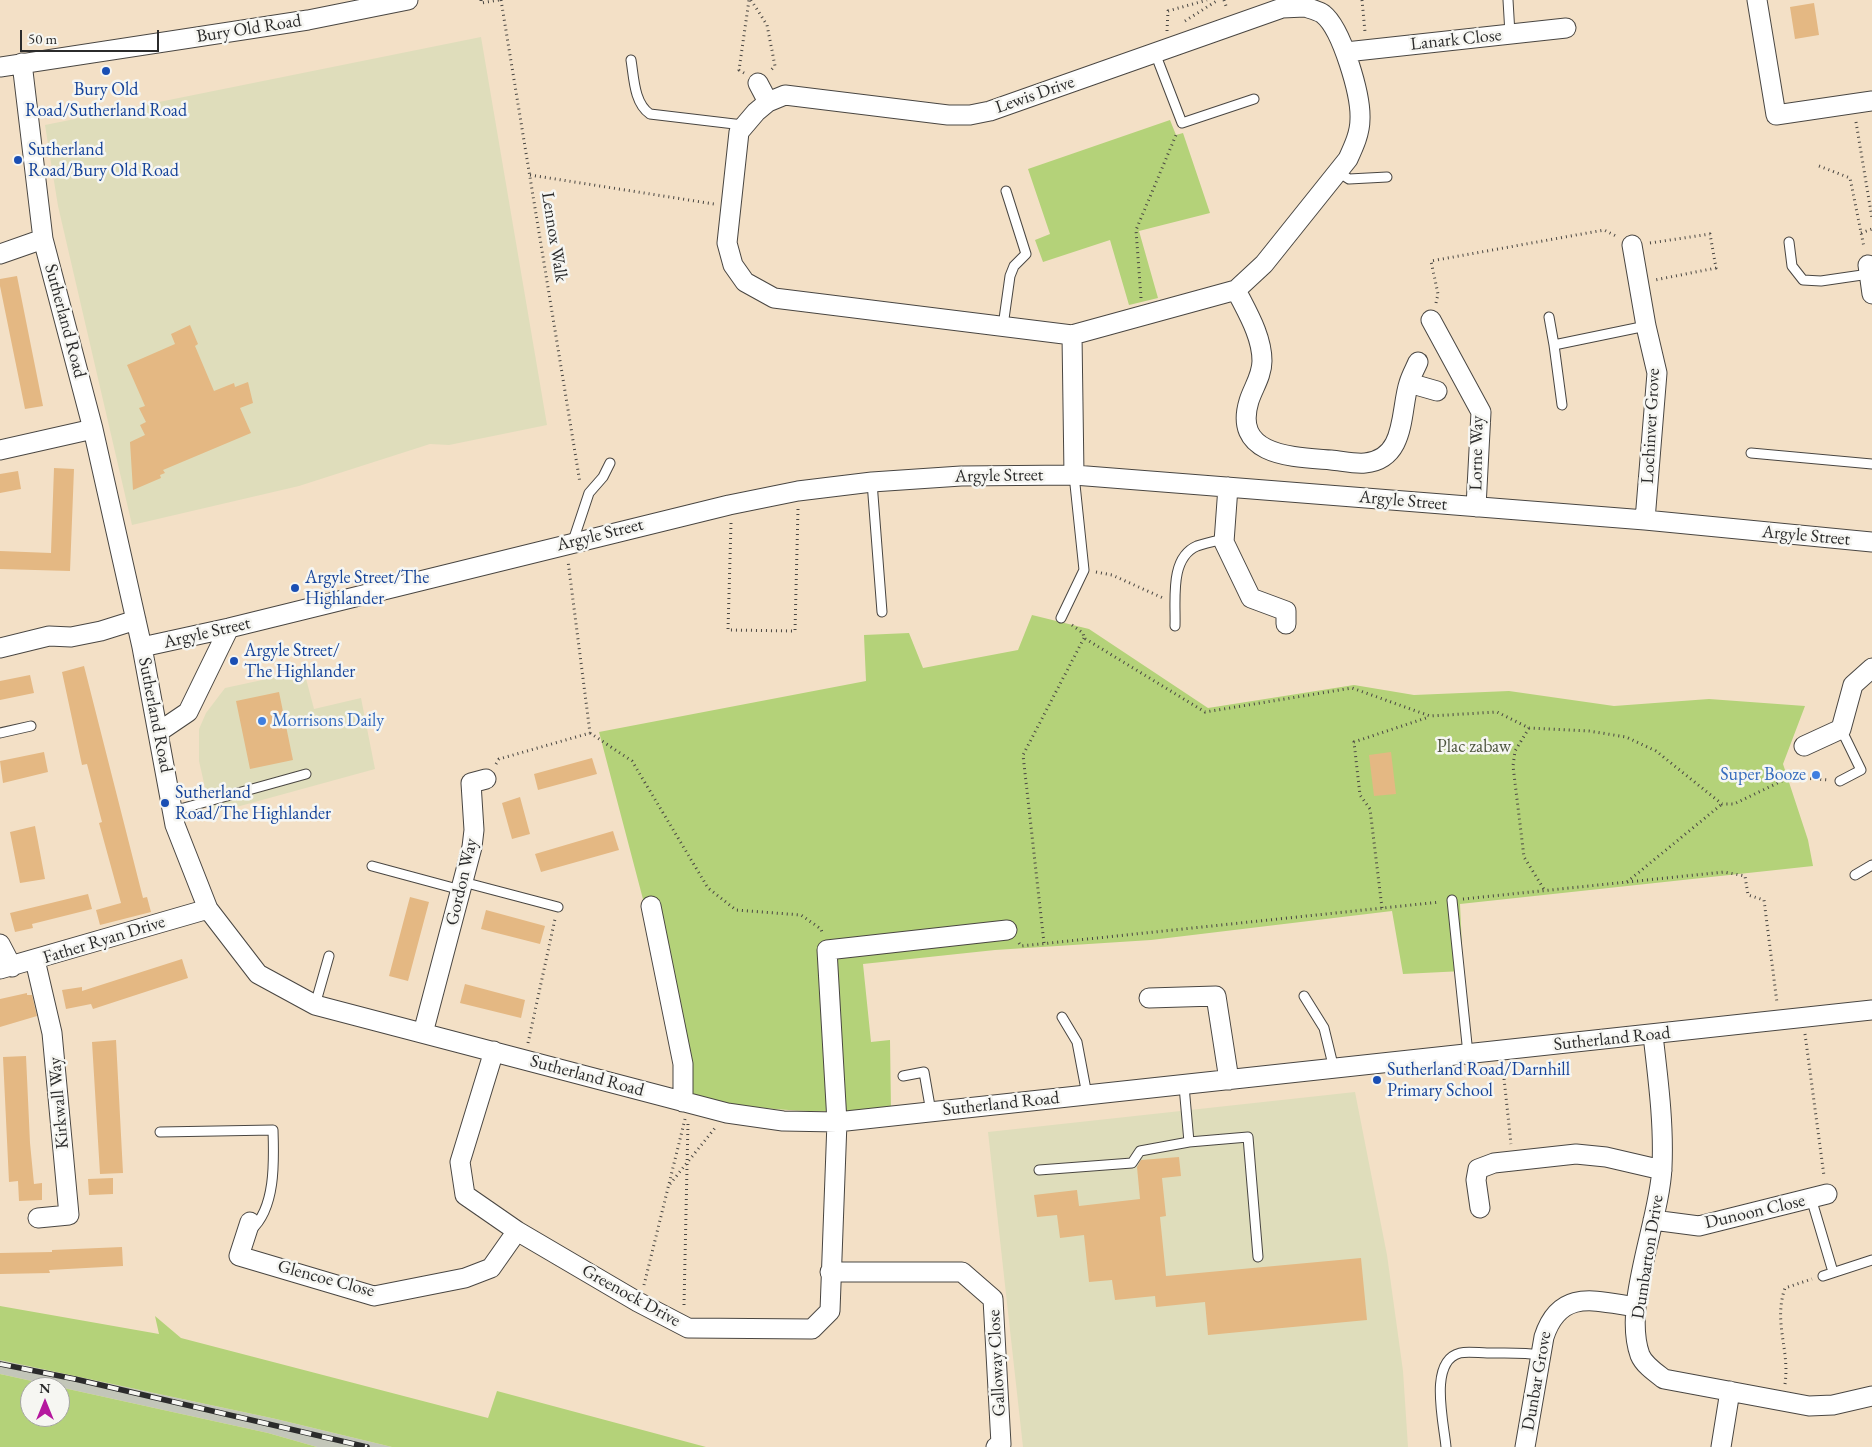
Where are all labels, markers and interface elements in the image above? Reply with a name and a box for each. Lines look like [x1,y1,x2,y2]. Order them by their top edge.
street label: Bury Old Road [195,10,303,48]
scale bar [22,20,161,52]
street label: Lanark Close [1409,24,1503,56]
text: 50 m [28,29,57,48]
marker: Bury Old Road/Sutherland Road [100,65,112,77]
street label: Lewis Drive [993,71,1077,119]
place label: Bury Old Road/Sutherland Road [25,79,187,122]
place label: Sutherland Road/Bury Old Road [28,139,179,182]
marker: Sutherland Road/Bury Old Road [12,154,24,166]
street label: Lennox Walk [536,190,572,284]
street label: Sutherland Road [39,262,91,380]
street label: Lochinver Grove [1637,368,1665,484]
street label: Lorne Way [1466,415,1488,491]
street label: Argyle Street [954,464,1044,488]
street label: Argyle Street [1358,486,1448,516]
street label: Argyle Street [554,514,646,556]
street label: Argyle Street [1761,521,1851,551]
place label: Argyle Street/The Highlander [305,567,429,610]
marker: Argyle Street/The Highlander [289,582,301,594]
street label: Argyle Street [161,613,253,653]
place label: Argyle Street/ The Highlander [244,640,355,682]
street label: Sutherland Road [133,655,177,775]
marker: Argyle Street/ The Highlander [228,655,240,667]
place label: Morrisons Daily [272,710,384,732]
marker: Morrisons Daily [256,715,268,727]
park label: Plac zabaw [1437,736,1511,758]
place label: Super Booze [1720,764,1806,786]
marker: Super Booze [1810,769,1822,781]
place label: Sutherland Road/The Highlander [175,782,331,824]
marker: Sutherland Road/The Highlander [159,797,171,809]
street label: Gordon Way [441,836,483,928]
street label: Father Ryan Drive [40,911,168,969]
street label: Sutherland Road [1553,1022,1671,1056]
street label: Sutherland Road [528,1050,646,1102]
street label: Kirkwall Way [44,1056,74,1150]
place label: Sutherland Road/Darnhill Primary School [1387,1059,1570,1102]
marker: Sutherland Road/Darnhill Primary School [1371,1074,1383,1086]
street label: Sutherland Road [942,1087,1060,1121]
street label: Dunoon Close [1703,1190,1807,1234]
street label: Dumbarton Drive [1628,1193,1668,1321]
street label: Glencoe Close [275,1256,377,1302]
street label: Greenock Drive [578,1260,684,1332]
street label: Galloway Close [983,1309,1011,1417]
street label: Dunbar Grove [1518,1330,1556,1432]
north arrow [20,1377,70,1427]
text: N [39,1379,51,1397]

